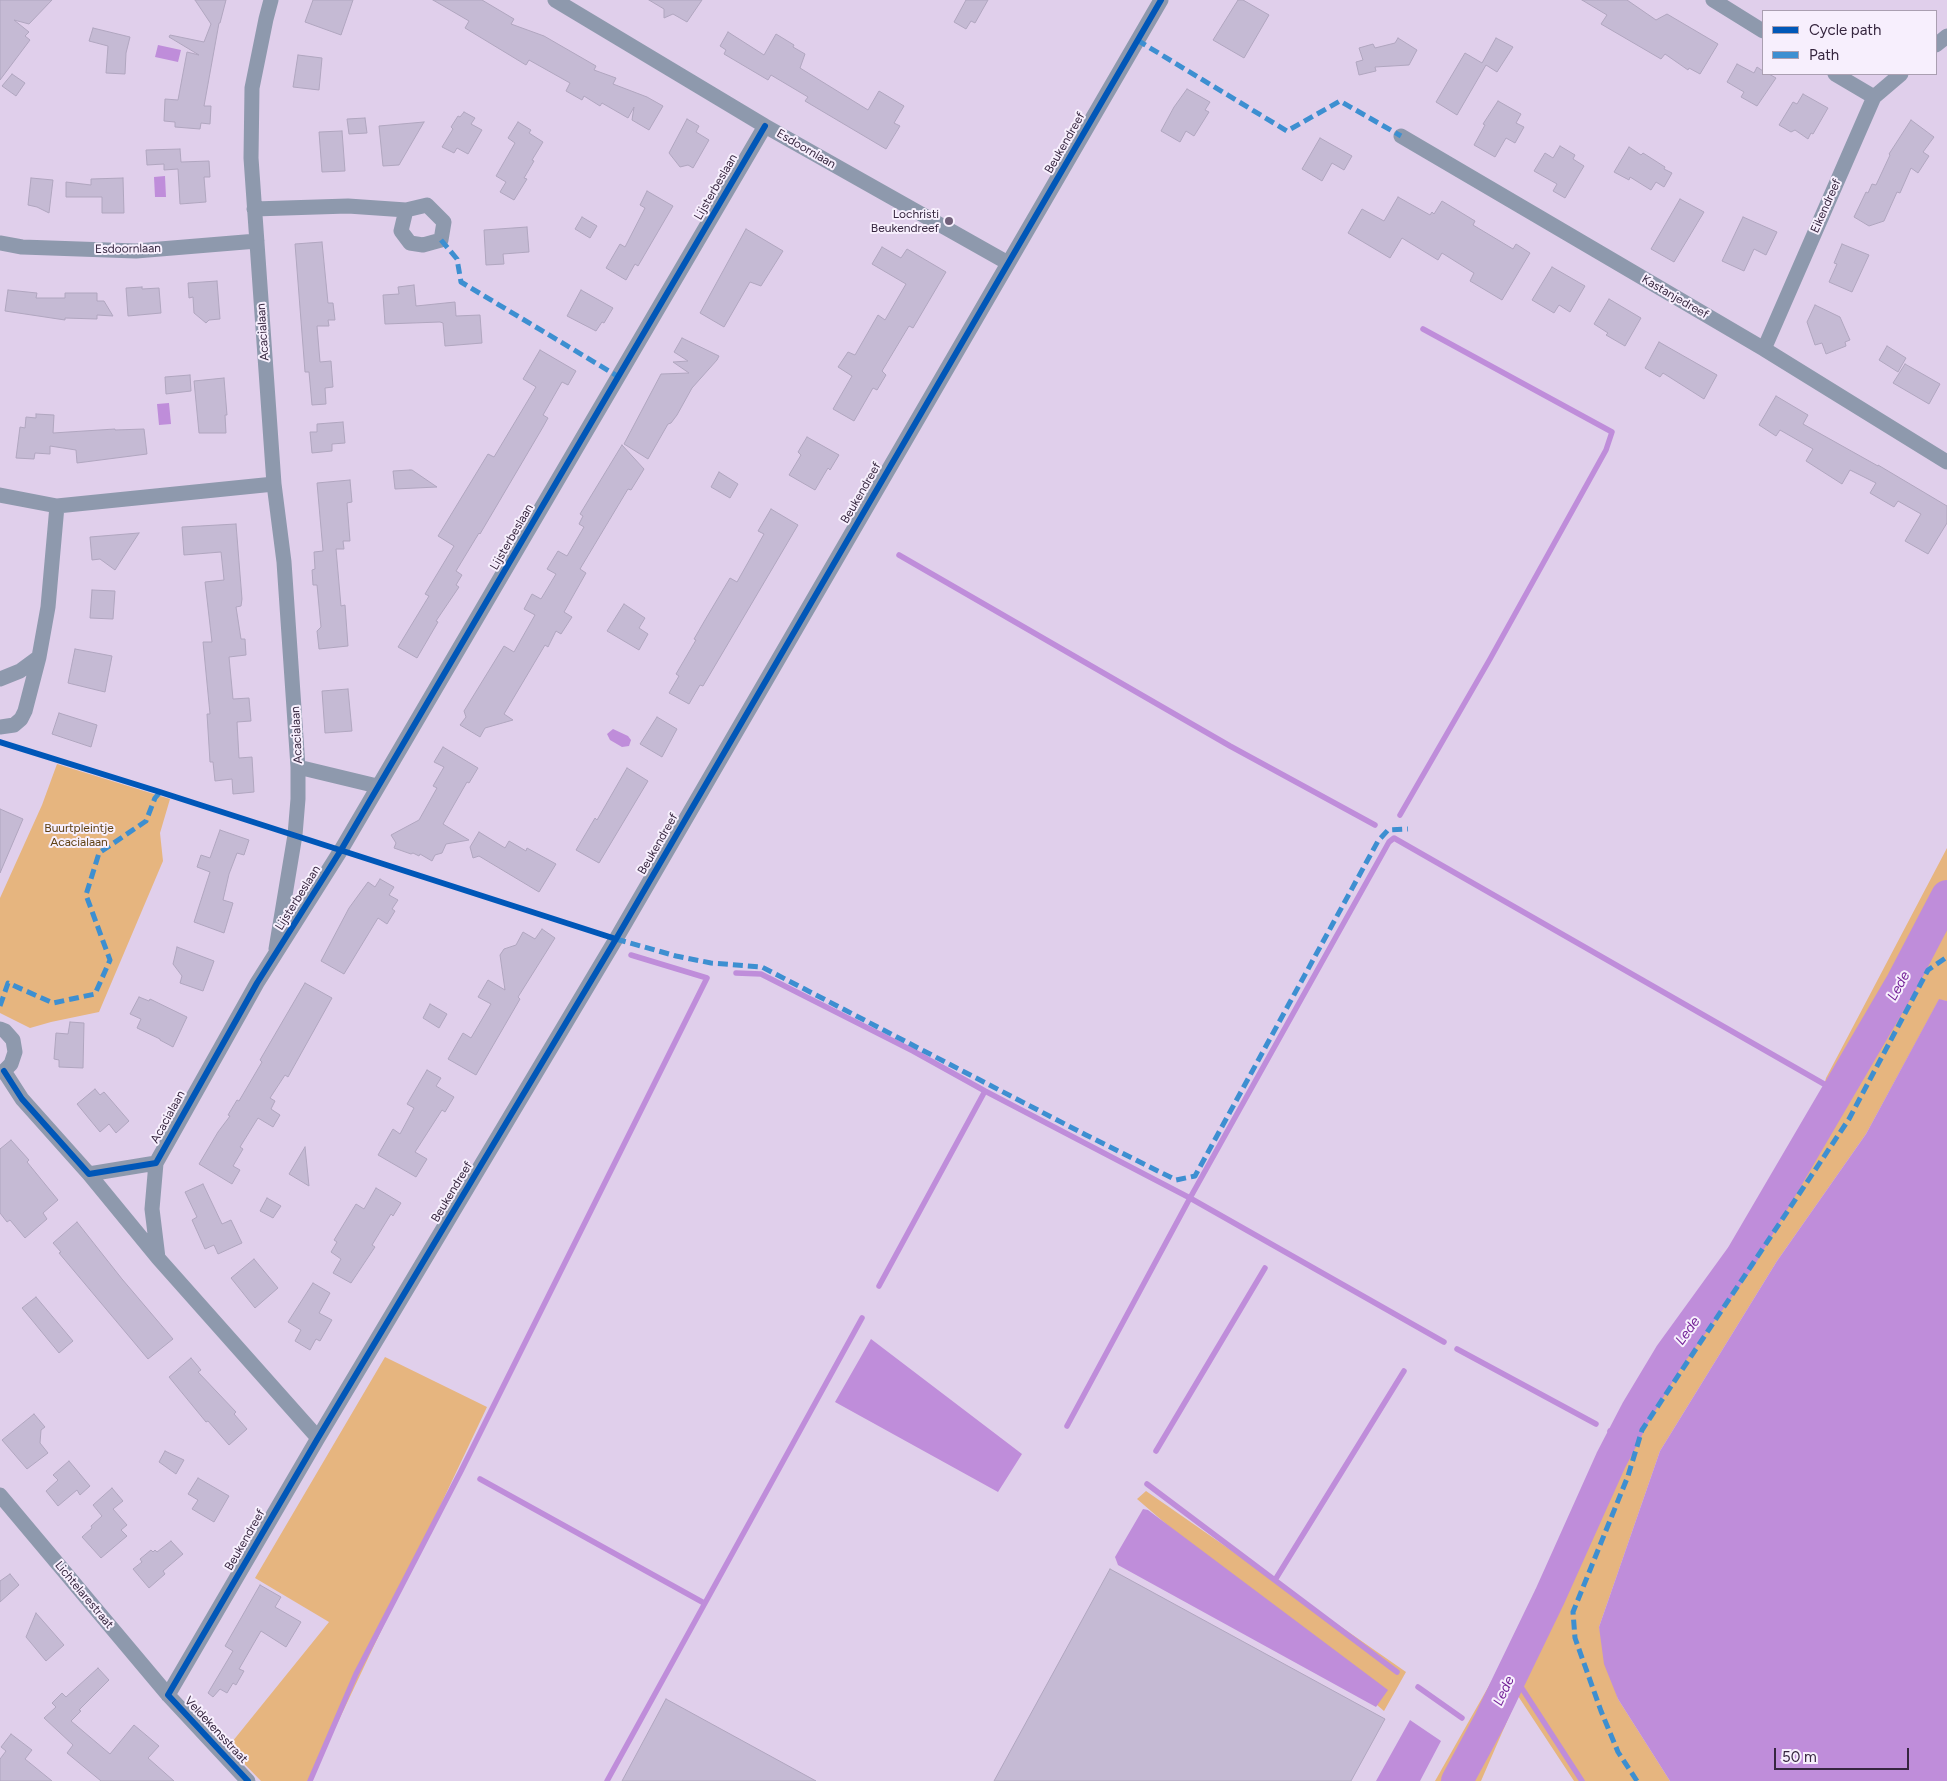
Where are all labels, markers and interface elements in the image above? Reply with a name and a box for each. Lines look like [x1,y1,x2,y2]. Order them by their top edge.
legend [1762,10,1937,75]
text: Cycle path [1809,21,1881,39]
text: Path [1809,46,1839,64]
street label: Beukendreef [1042,110,1088,176]
street label: Esdoornlaan [774,126,838,172]
street label: Lijsterbeslaan [691,151,741,223]
street label: Eikendreef [1808,177,1844,235]
place label: Lochristi Beukendreef [871,207,939,235]
marker: Lochristi Beukendreef [943,215,955,227]
street label: Esdoornlaan [95,241,161,257]
street label: Kastanjedreef [1639,272,1711,322]
street label: Acacialaan [254,303,272,361]
street label: Beukendreef [838,460,884,526]
street label: Lijsterbeslaan [487,501,537,573]
street label: Acacialaan [288,706,306,764]
street label: Beukendreef [635,811,681,877]
park label: Buurtpleintje Acacialaan [44,821,114,849]
street label: Lijsterbeslaan [272,863,324,933]
water label: Lede [1884,968,1914,1004]
street label: Acacialaan [148,1088,188,1146]
street label: Beukendreef [428,1159,476,1225]
water label: Lede [1672,1314,1704,1348]
street label: Beukendreef [222,1507,268,1573]
street label: Lichtelarestraat [52,1558,116,1632]
water label: Lede [1490,1673,1518,1709]
street label: Veldekensstraat [181,1694,251,1766]
scale bar [1777,1738,1912,1770]
text: 50 m [1782,1748,1817,1766]

